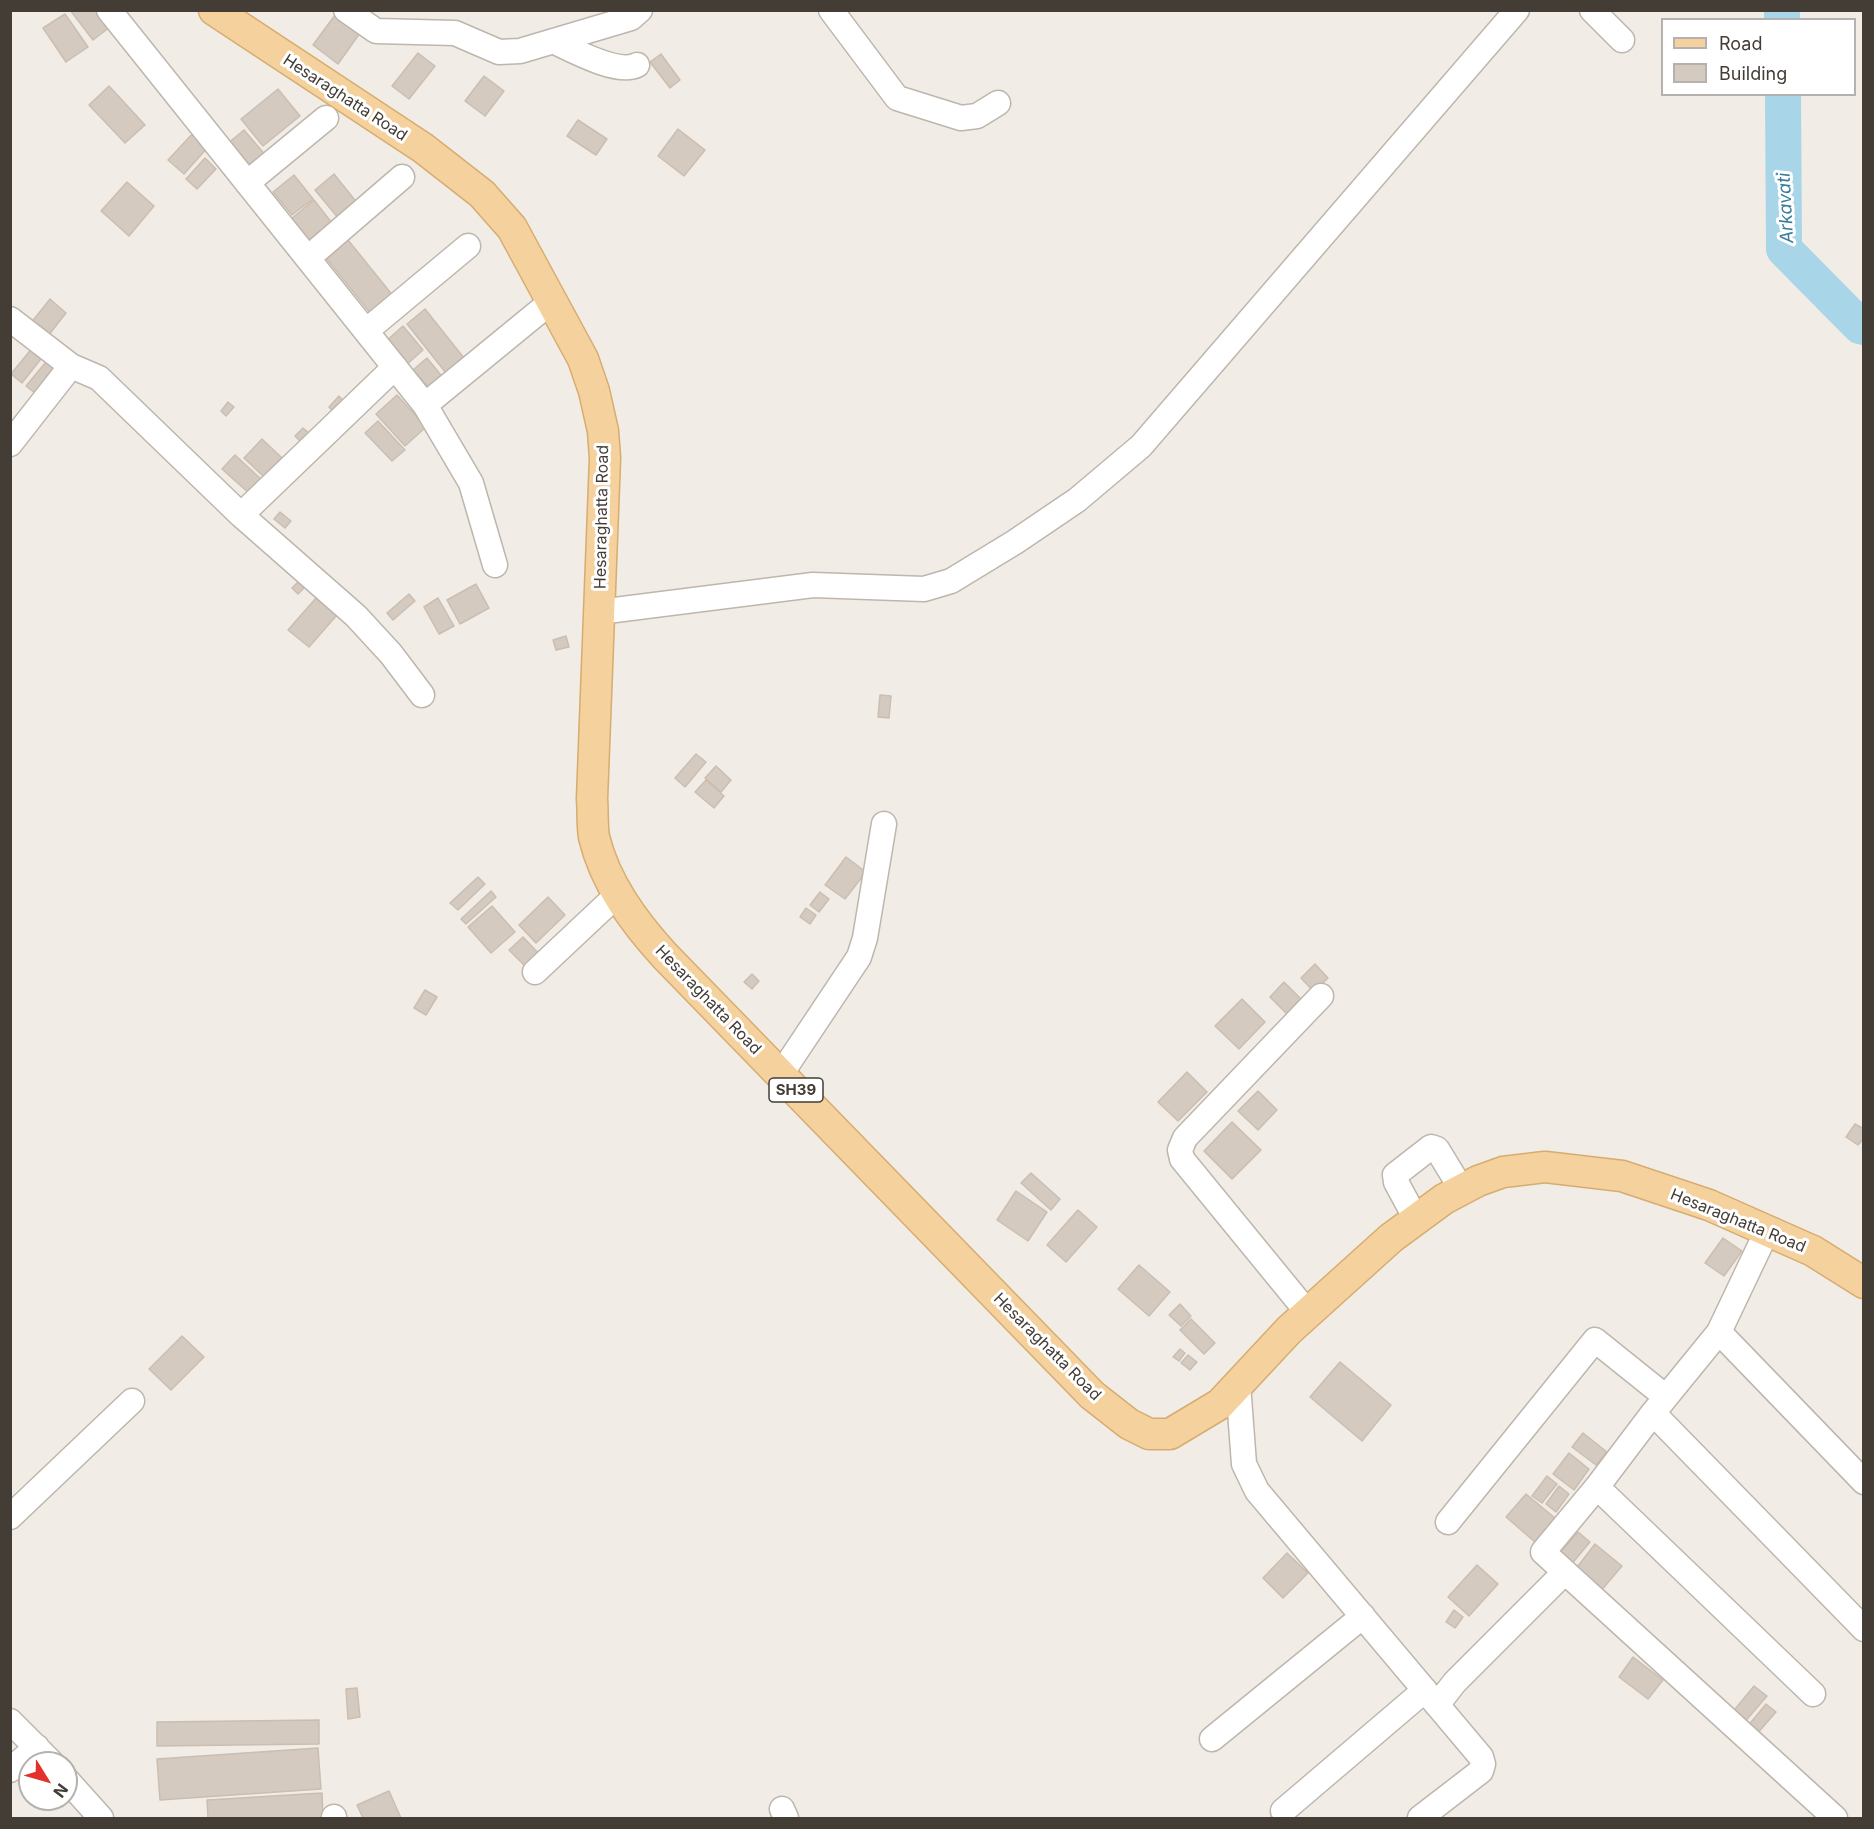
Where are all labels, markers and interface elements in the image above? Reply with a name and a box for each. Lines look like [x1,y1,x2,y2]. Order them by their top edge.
legend [1661,18,1856,96]
text: Road [1719,33,1762,54]
street label: Hesaraghatta Road [279,51,411,145]
text: Building [1719,63,1787,84]
water label: Arkavati [1773,172,1799,244]
street label: Hesaraghatta Road [591,445,613,589]
street label: Hesaraghatta Road [651,941,765,1059]
road number: SH39 [769,1078,823,1102]
street label: Hesaraghatta Road [1668,1185,1808,1257]
street label: Hesaraghatta Road [989,1289,1105,1405]
north arrow [18,1751,78,1811]
text: N [49,1780,72,1802]

